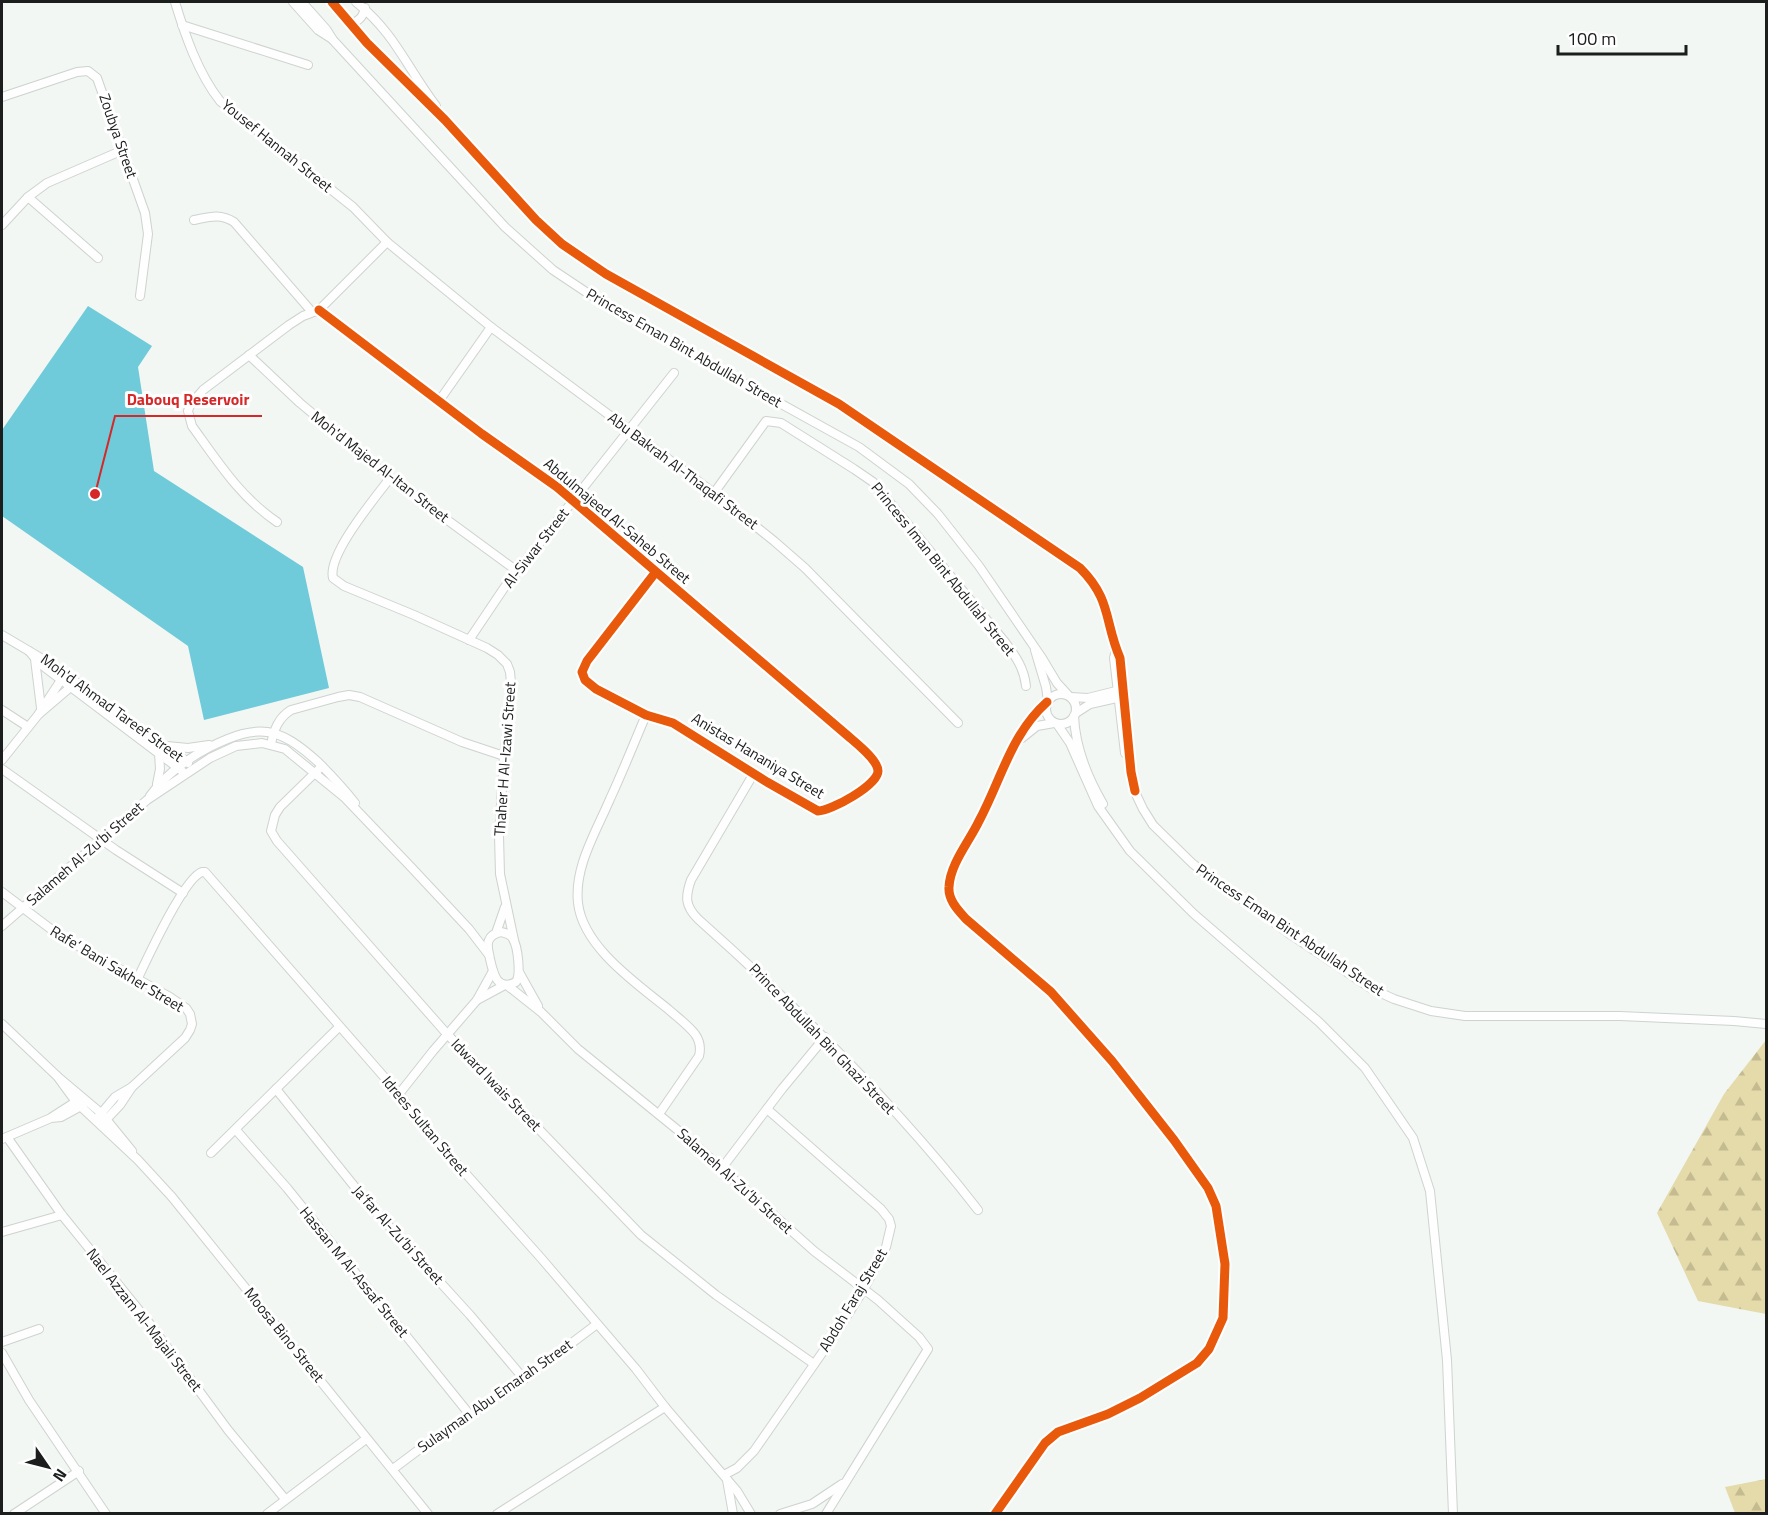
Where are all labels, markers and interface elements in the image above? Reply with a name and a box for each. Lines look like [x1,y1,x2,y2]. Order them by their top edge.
scale bar [1558,18,1686,56]
text: 100 m [1567,25,1616,52]
street label: Zoubya Street [93,90,144,182]
street label: Yousef Hannah Street [217,94,338,198]
street label: Princess Eman Bint Abdullah Street [582,282,787,414]
callout: Dabouq Reservoir [115,382,262,416]
text: Dabouq Reservoir [127,387,249,411]
street label: Moh'd Majed Al-Itan Street [306,405,455,528]
street label: Abu Bakrah Al-Thaqafi Street [603,406,764,535]
street label: Abdulmajeed Al-Saheb Street [539,452,696,590]
street label: Princess Iman Bint Abdullah Street [866,477,1021,661]
street label: Al-Siwar Street [497,502,575,593]
street label: Moh'd Ahmad Tareef Street [36,648,189,768]
street label: Thaher H Al-Izawi Street [488,680,521,837]
street label: Anistas Hananiya Street [687,707,830,805]
street label: Salameh Al-Zu‘bi Street [21,796,149,911]
street label: Princess Eman Bint Abdullah Street [1192,858,1390,1002]
street label: Rafe‘ Bani Sakher Street [46,919,189,1018]
street label: Prince Abdullah Bin Ghazi Street [744,958,901,1120]
street label: Idward Iwais Street [446,1033,547,1137]
street label: Idrees Sultan Street [377,1071,475,1181]
street label: Salameh Al-Zu‘bi Street [672,1122,799,1239]
street label: Ja‘far Al-Zu‘bi Street [347,1180,450,1290]
street label: Hassan M Al-Assaf Street [294,1201,415,1343]
street label: Nael Azzam Al-Majali Street [81,1243,208,1397]
street label: Abdoh Faraj Street [813,1243,893,1356]
street label: Moosa Bino Street [239,1282,330,1388]
street label: Sulayman Abu Emarah Street [412,1333,578,1458]
north arrow [18,1437,78,1497]
text: N [47,1464,73,1487]

